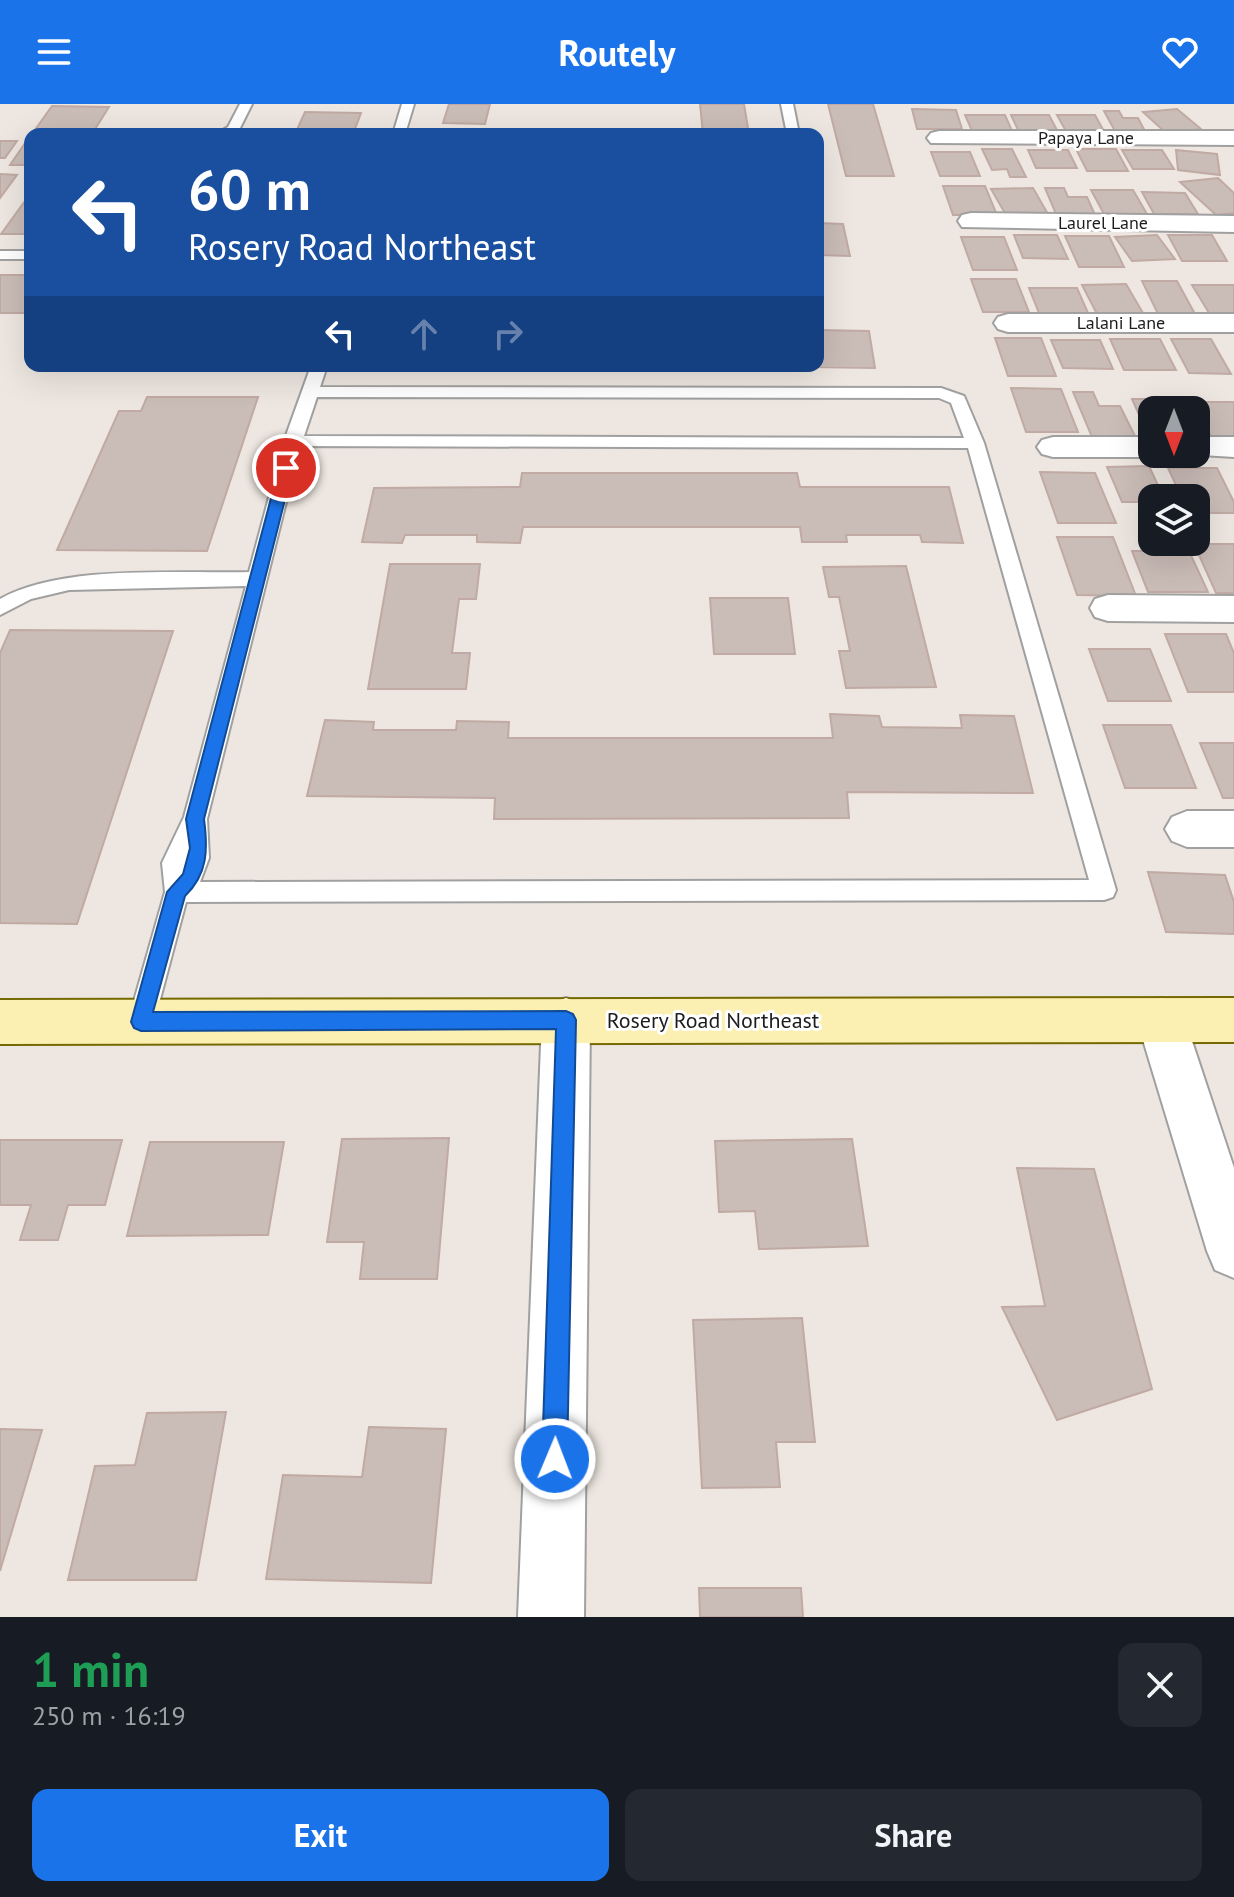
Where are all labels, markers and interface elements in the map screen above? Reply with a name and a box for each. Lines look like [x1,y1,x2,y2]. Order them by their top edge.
text: Routely [558,29,676,76]
icon: menu [32,30,76,74]
icon: heart [1158,30,1202,74]
street label: Papaya Lane [1038,126,1134,149]
text: 60 m [188,153,311,225]
icon: left [56,160,160,264]
street label: Laurel Lane [1058,211,1148,234]
text: Rosery Road Northeast [188,223,536,270]
street label: Lalani Lane [1077,311,1165,334]
icon: left [318,312,362,356]
icon: ahead [402,312,446,356]
icon: right [486,312,530,356]
north arrow [1138,396,1210,468]
map controls [1138,396,1210,556]
pin [252,434,320,502]
icon: arrive [264,446,308,490]
button: layers [1138,484,1210,556]
street label: Rosery Road Northeast [607,1006,820,1034]
position arrow [513,1417,597,1501]
text: 1 min [32,1638,149,1700]
button: close [1118,1643,1202,1727]
text: 250 m · 16:19 [32,1699,186,1732]
button: Exit [32,1789,609,1881]
button: Share [625,1789,1202,1881]

